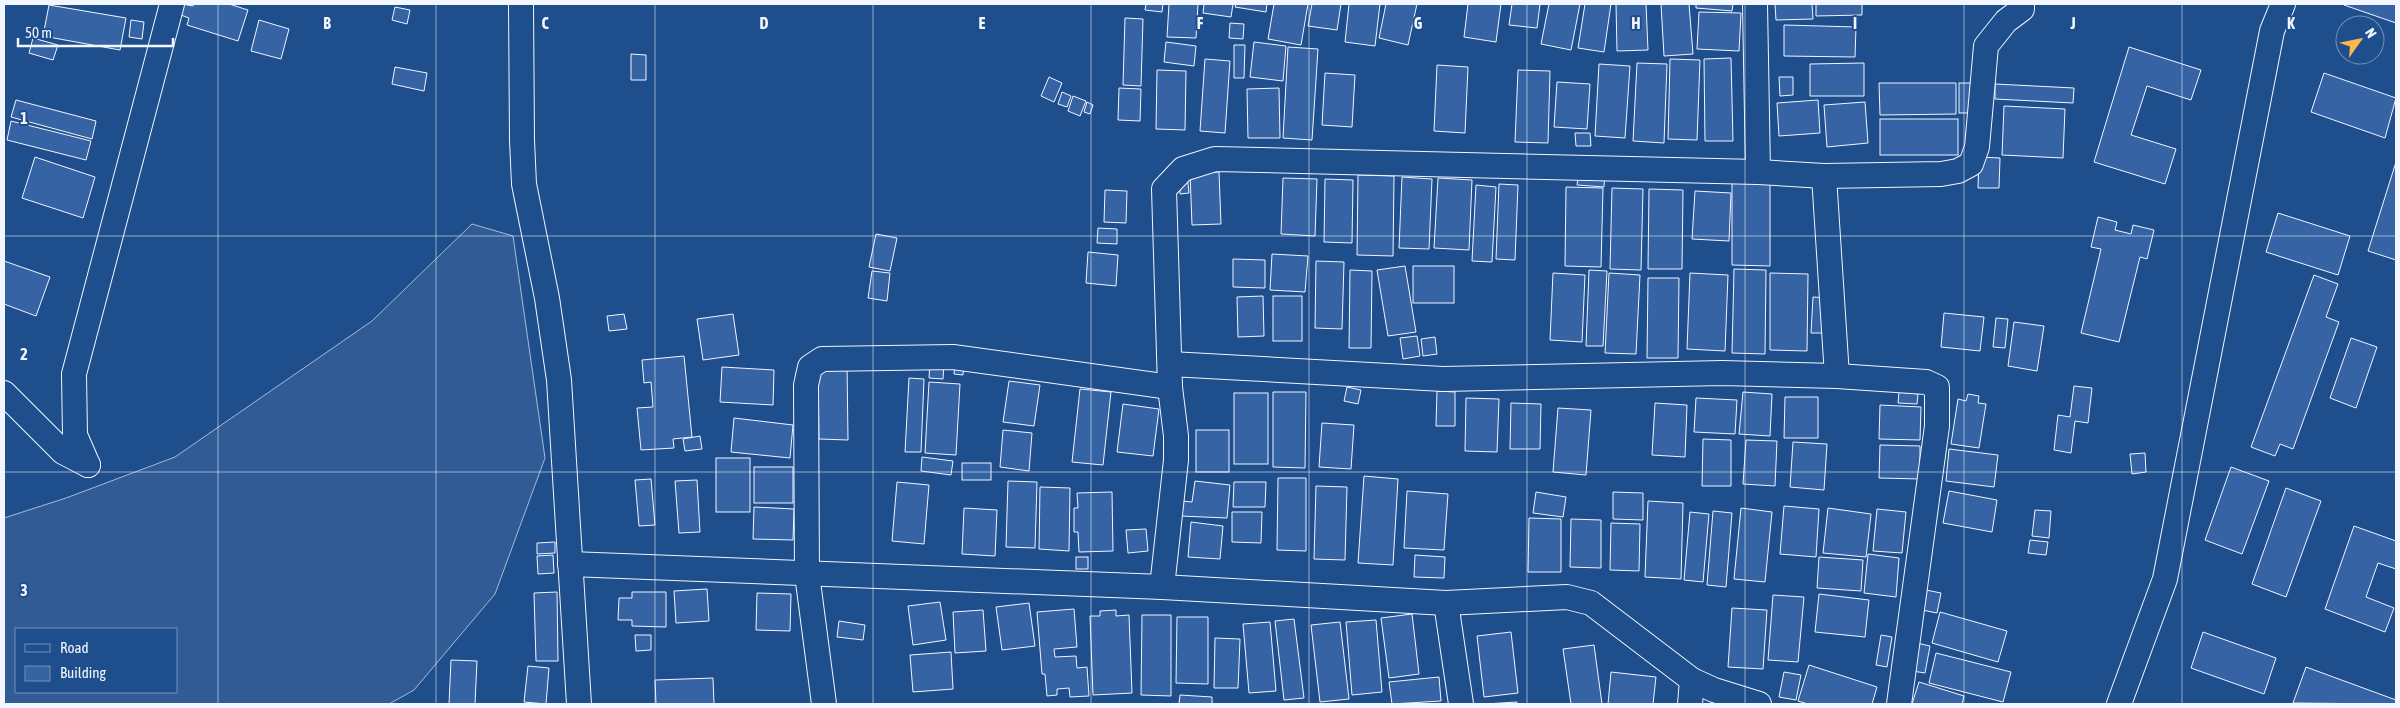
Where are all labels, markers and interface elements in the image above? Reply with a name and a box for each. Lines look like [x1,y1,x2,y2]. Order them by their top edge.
text: B [323,14,331,32]
text: C [541,14,549,32]
text: D [760,14,769,32]
text: E [979,14,986,32]
text: F [1197,14,1204,32]
text: G [1414,14,1423,32]
text: H [1631,14,1641,32]
text: I [1853,14,1857,32]
text: J [2069,14,2076,32]
text: K [2287,14,2295,32]
scale bar [18,15,172,47]
north arrow [2335,15,2385,65]
text: 50 m [25,24,52,41]
text: N [2362,25,2380,41]
text: 1 [20,109,28,127]
text: 2 [20,345,28,363]
text: 3 [20,581,28,599]
legend [15,628,178,693]
text: Road [60,639,89,656]
text: Building [60,664,106,681]

